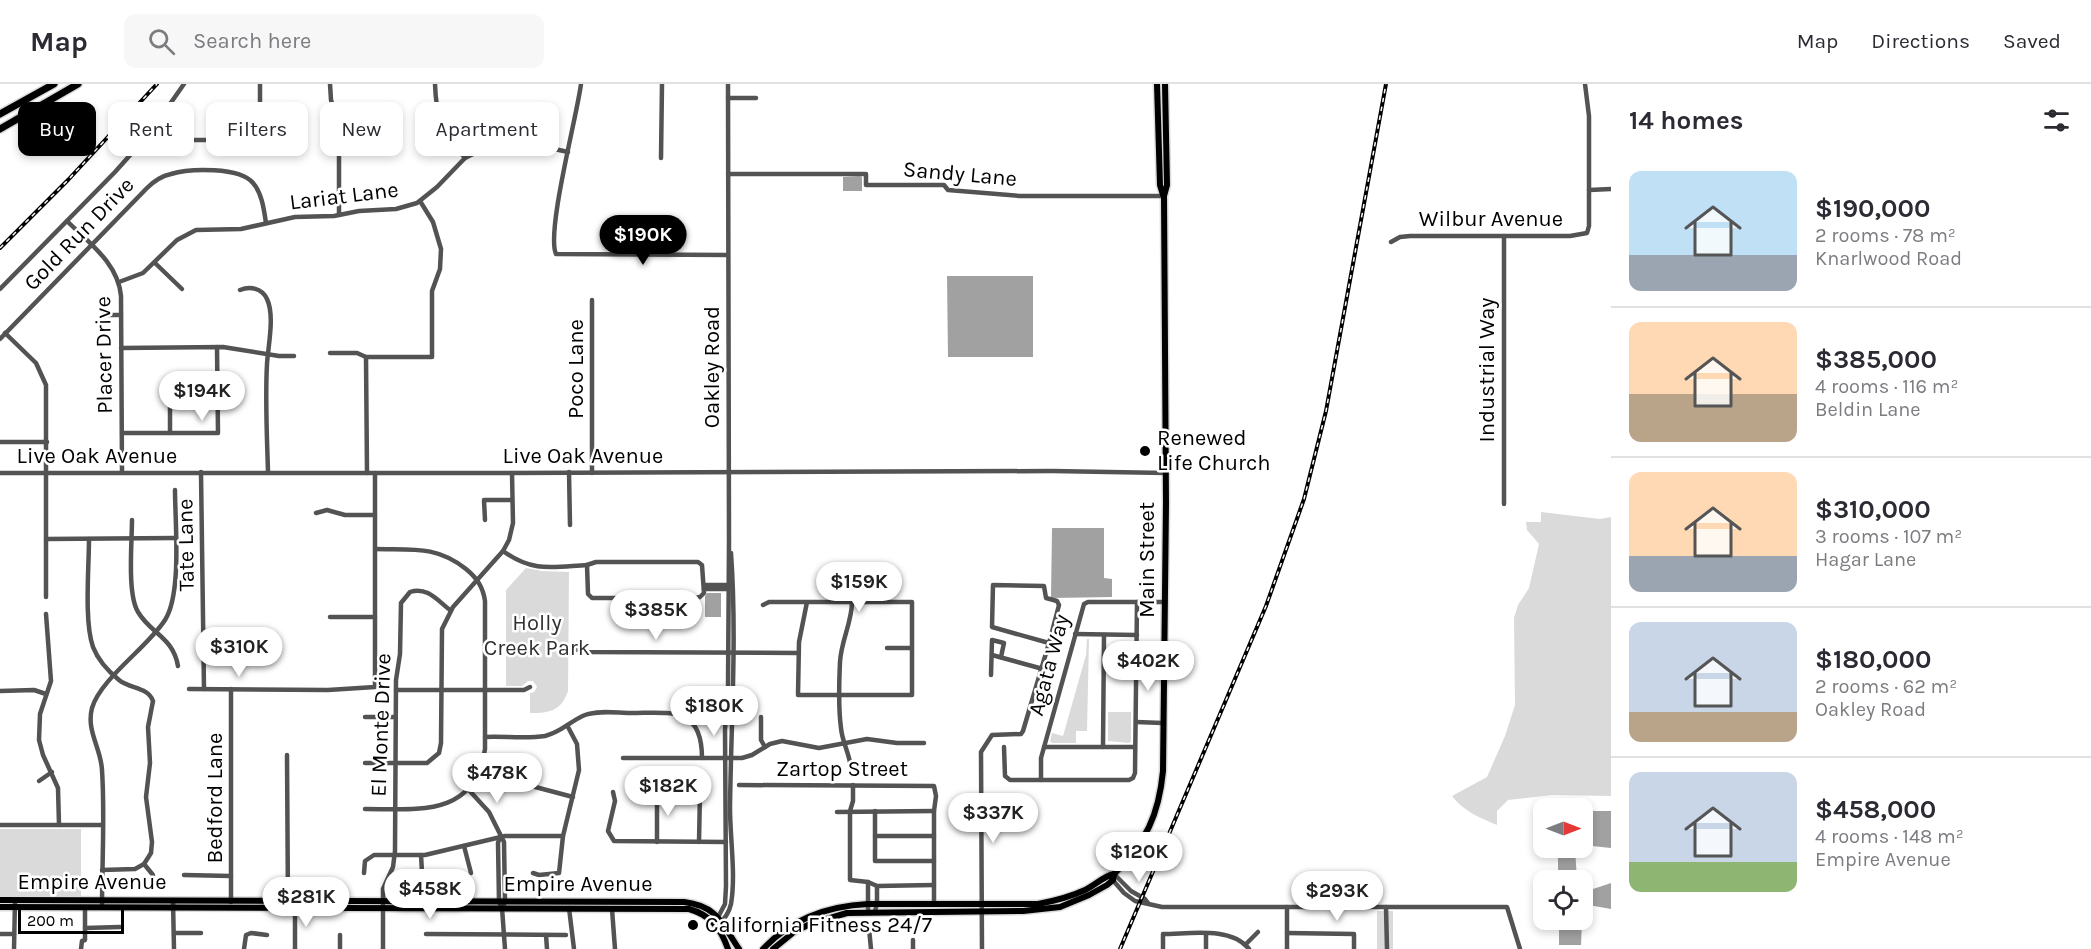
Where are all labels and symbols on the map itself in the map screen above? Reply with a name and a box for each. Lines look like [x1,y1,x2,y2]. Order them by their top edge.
street label: Sandy Lane [902,156,1018,192]
street label: Gold Run Drive [18,172,140,296]
street label: Lariat Lane [288,176,400,216]
street label: Wilbur Avenue [1419,206,1563,232]
pin: $190K [601,215,685,266]
street label: Placer Drive [90,296,118,414]
street label: Industrial Way [1474,298,1500,442]
street label: Oakley Road [699,306,725,428]
street label: Poco Lane [563,319,589,419]
pin: $194K [160,371,244,422]
place label: Renewed Life Church [1157,425,1271,476]
street label: Live Oak Avenue [17,443,177,469]
street label: Live Oak Avenue [503,443,663,469]
marker: Renewed Life Church [1138,444,1152,458]
street label: Tate Lane [172,498,200,592]
street label: Main Street [1134,502,1160,618]
pin: $159K [817,562,901,613]
pin: $385K [614,590,698,641]
park label: Holly Creek Park [484,610,590,661]
street label: Agata Way [1023,611,1075,719]
pin: $310K [197,627,281,678]
pin: $402K [1106,641,1190,692]
street label: El Monte Drive [365,653,397,797]
pin: $180K [672,686,756,737]
street label: Bedford Lane [202,733,228,863]
pin: $478K [455,753,539,804]
street label: Zartop Street [776,756,908,782]
pin: $182K [626,766,710,817]
pin: $337K [951,793,1035,844]
north arrow [1533,798,1593,858]
pin: $120K [1097,832,1181,883]
street label: Empire Avenue [17,869,167,895]
pin: $458K [388,869,472,920]
street label: Empire Avenue [503,871,653,897]
pin: $293K [1295,871,1379,922]
pin: $281K [264,877,348,928]
scale bar [18,907,124,934]
place label: California Fitness 24/7 [705,912,932,938]
marker: California Fitness 24/7 [686,918,700,932]

